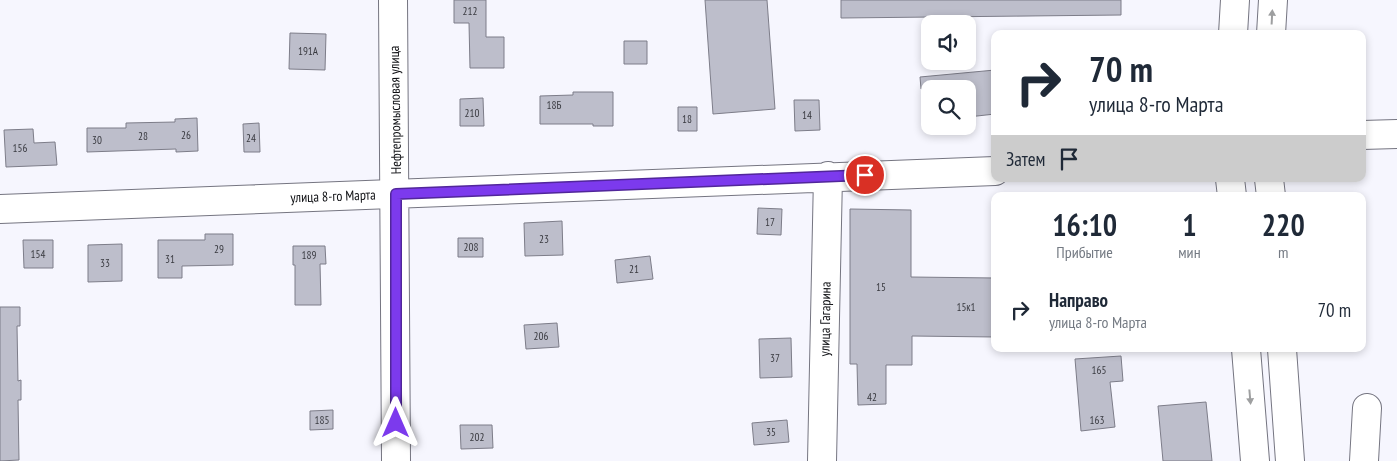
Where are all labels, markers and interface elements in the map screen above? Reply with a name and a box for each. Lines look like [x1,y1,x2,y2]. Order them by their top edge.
house number: 212 [463,4,477,18]
one-way arrow [1269,9,1277,25]
map controls [921,15,976,135]
button: sound [921,15,976,70]
house number: 191А [298,44,319,58]
street label: Нефтепромысловая улица [385,45,405,175]
text: 70 m [1089,46,1153,92]
icon: right [1006,50,1071,115]
button: search [921,80,976,135]
text: улица 8-го Марта [1089,90,1223,118]
house number: 18Б [547,98,562,112]
house number: 210 [465,106,479,120]
house number: 14 [802,108,812,122]
house number: 18 [682,112,692,126]
house number: 26 [181,128,191,142]
house number: 28 [138,129,148,143]
house number: 24 [246,131,256,145]
house number: 30 [92,133,102,147]
house number: 156 [13,141,27,155]
icon: arrive [1055,145,1083,173]
text: Затем [1006,147,1045,171]
pin [844,154,886,196]
icon: arrive [851,161,879,189]
street label: улица 8-го Марта [290,186,376,206]
text: 16:10 [1052,205,1117,244]
text: 1 [1182,205,1197,244]
text: 220 [1262,205,1305,244]
house number: 17 [765,215,775,229]
house number: 23 [539,232,549,246]
house number: 208 [464,240,478,254]
house number: 29 [214,242,224,256]
text: Прибытие [1056,242,1113,262]
text: мин [1178,242,1201,262]
text: m [1278,242,1289,262]
house number: 154 [31,247,45,261]
house number: 189 [302,248,316,262]
house number: 31 [165,252,175,266]
house number: 33 [100,256,110,270]
house number: 21 [629,262,639,276]
house number: 15 [876,280,886,294]
street label: улица Гагарина [815,282,835,356]
text: Направо [1049,288,1108,312]
icon: right [1006,296,1034,324]
text: 70 m [1318,298,1351,322]
house number: 15к1 [956,300,976,314]
text: улица 8-го Марта [1049,312,1147,332]
house number: 206 [534,329,548,343]
house number: 37 [770,351,780,365]
house number: 165 [1092,363,1106,377]
house number: 42 [867,390,877,404]
one-way arrow [1247,390,1255,406]
position arrow [369,396,421,448]
house number: 185 [315,413,329,427]
house number: 163 [1090,413,1104,427]
house number: 35 [766,425,776,439]
house number: 202 [470,430,484,444]

